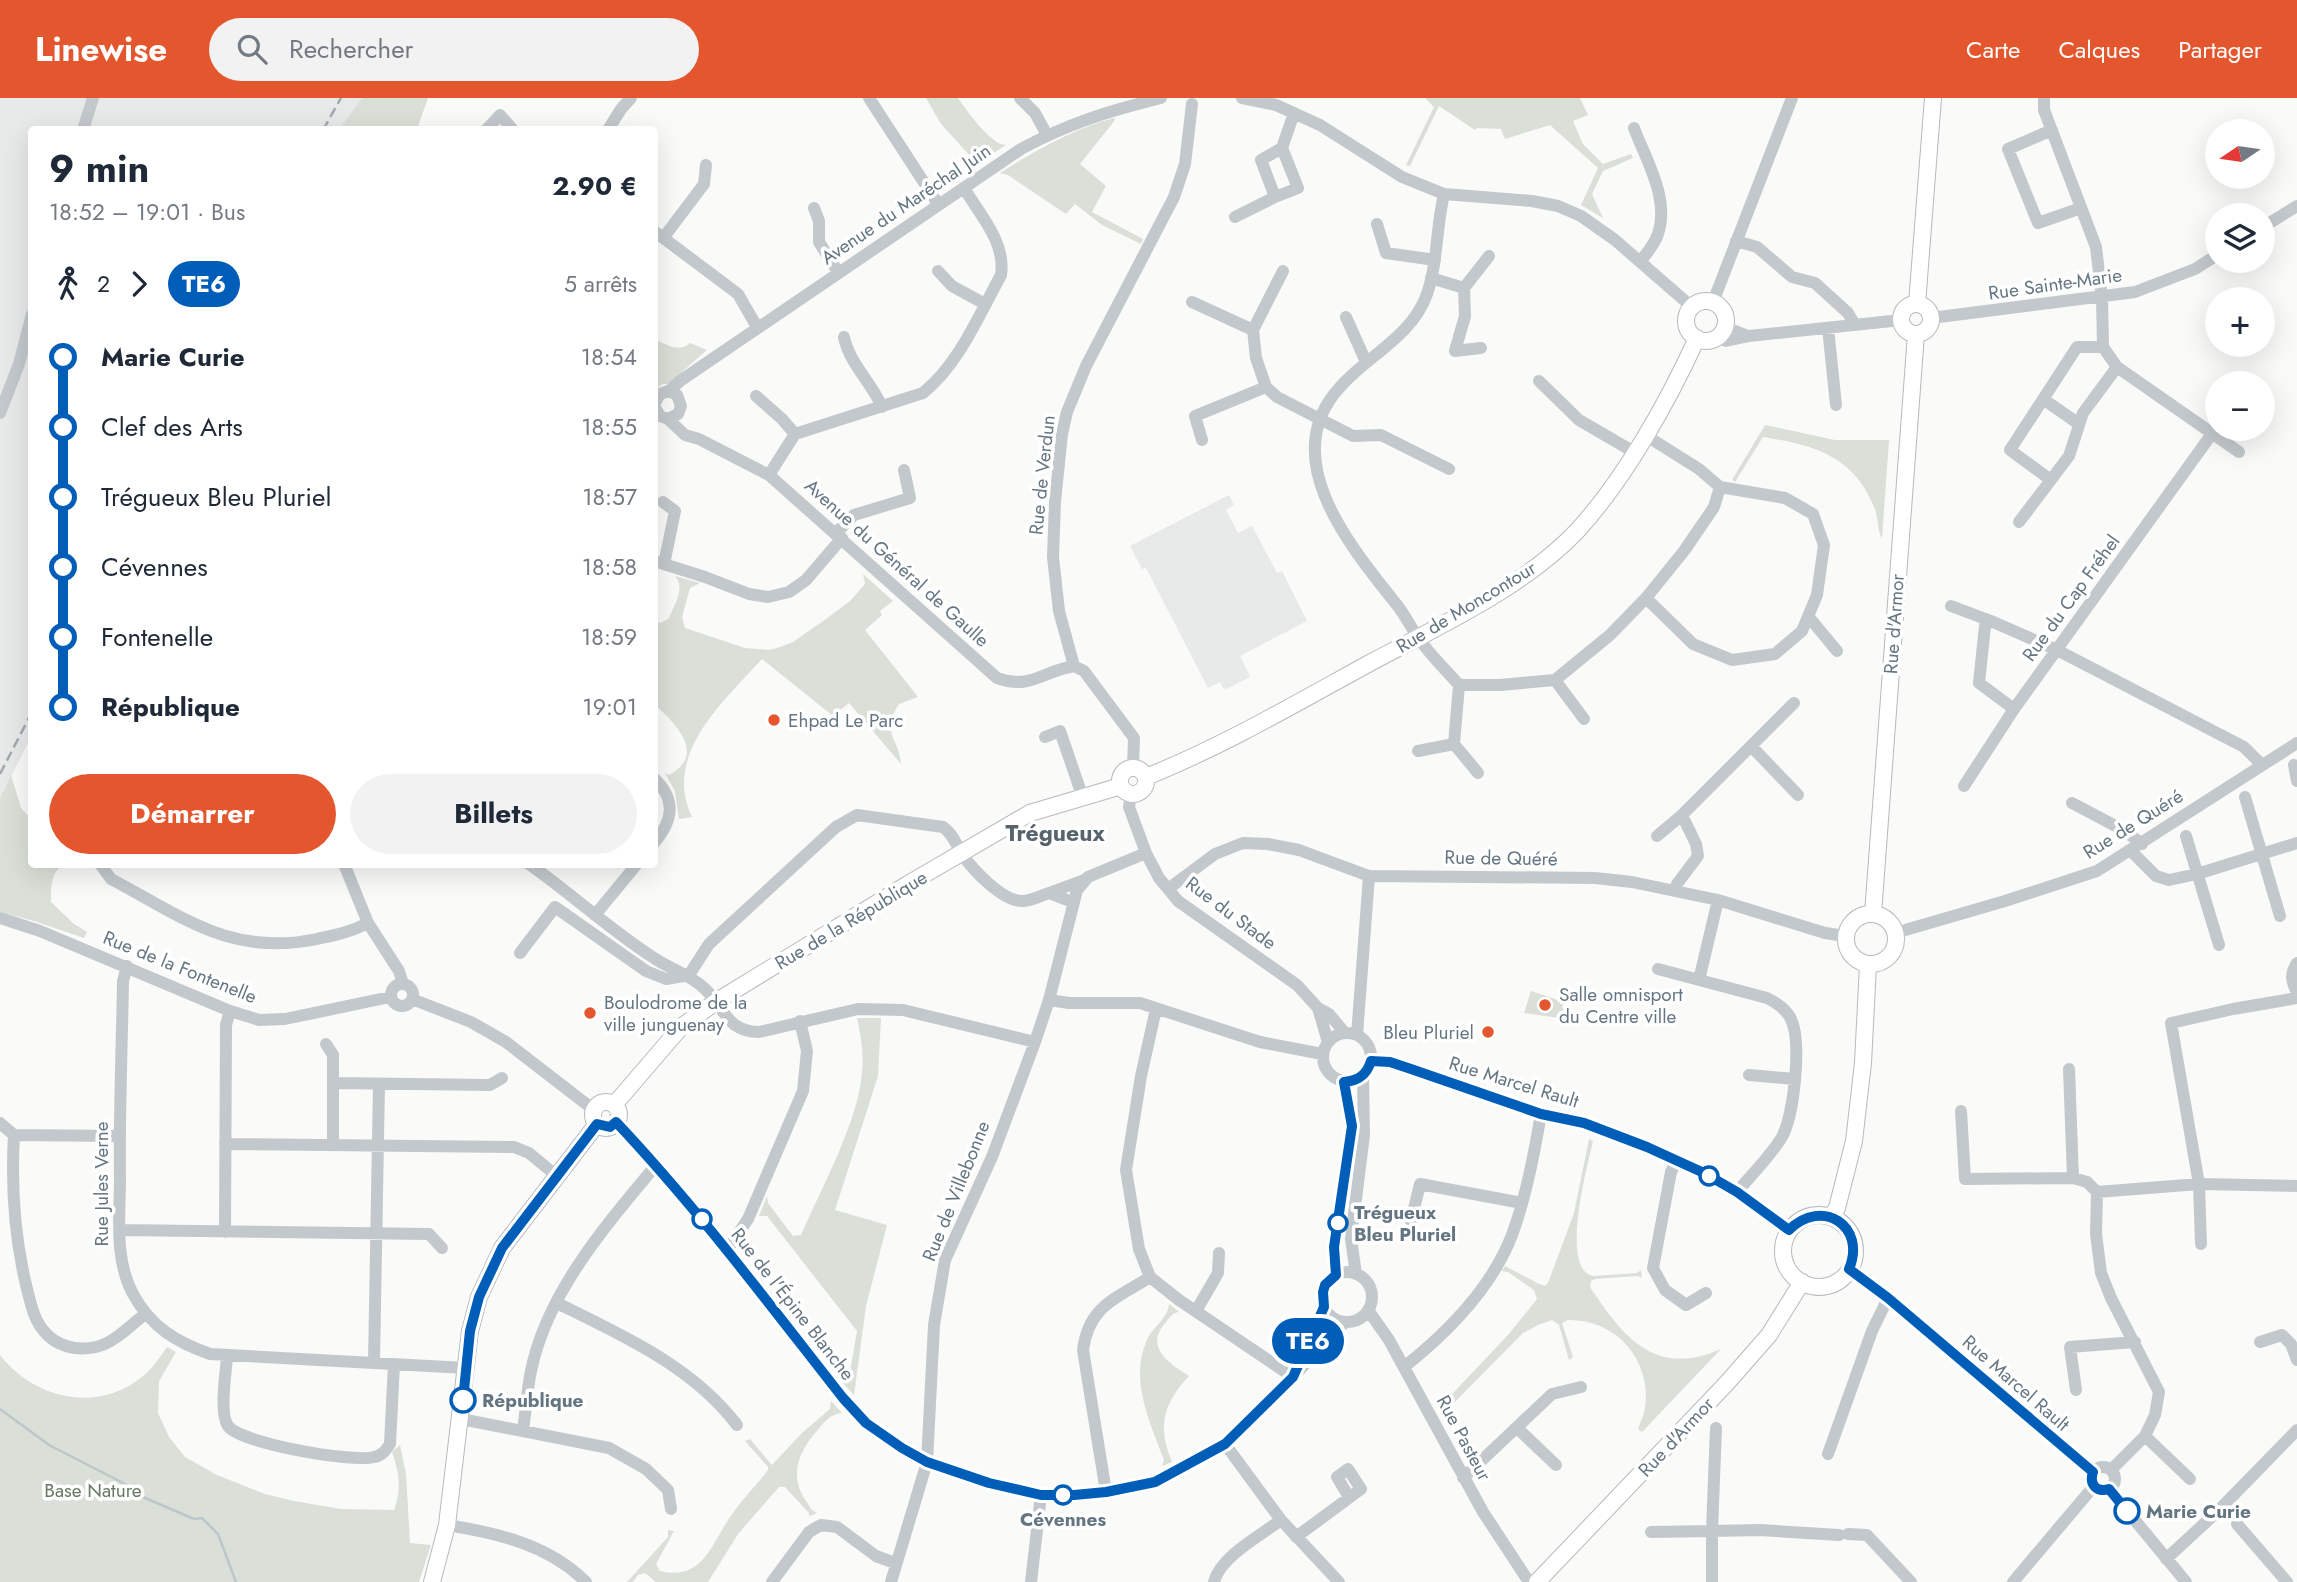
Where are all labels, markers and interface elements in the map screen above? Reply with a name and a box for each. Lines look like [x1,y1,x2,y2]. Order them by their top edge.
search box [209,18,699,81]
text: Linewise [35,26,167,73]
icon: search [233,30,271,68]
text: Rechercher [289,30,413,68]
text: Carte [1966,32,2020,67]
text: Calques [2058,32,2140,67]
text: Partager [2178,32,2262,67]
north arrow [2205,119,2275,189]
map controls [2205,119,2275,441]
street label: Avenue du Maréchal Juin [816,137,996,271]
text: 9 min [49,141,149,196]
text: 2.90 € [552,167,637,205]
text: 18:52 – 19:01 · Bus [49,195,245,229]
button: layers [2205,203,2275,273]
street label: Rue Sainte-Marie [1986,261,2124,307]
icon: walk [49,265,87,303]
icon: forward [120,265,158,303]
text: TE6 [182,266,226,301]
text: 2 [97,267,110,301]
text: 5 arrêts [564,267,637,301]
button: + [2205,287,2275,357]
text: Marie Curie [101,338,245,376]
text: 18:54 [581,340,637,374]
button: − [2205,371,2275,441]
text: Clef des Arts [101,408,243,446]
text: 18:55 [581,410,637,444]
street label: Rue de Verdun [1022,414,1062,536]
street label: Avenue du Général de Gaulle [799,473,995,653]
text: Trégueux Bleu Pluriel [101,478,331,516]
text: 18:57 [582,480,637,514]
street label: Rue du Cap Fréhel [2016,529,2126,667]
text: Cévennes [101,548,208,586]
text: 18:58 [582,550,637,584]
street label: Rue de Moncontour [1391,554,1542,660]
street label: Rue d'Armor [1877,573,1911,675]
text: Fontenelle [101,618,213,656]
text: 18:59 [581,620,637,654]
text: République [101,688,240,726]
text: 19:01 [582,690,637,724]
place label: Ehpad Le Parc [788,707,903,734]
marker: Ehpad Le Parc [766,712,782,728]
button: Démarrer [49,774,336,854]
button: Billets [350,774,637,854]
street label: Rue de Quéré [2078,782,2188,865]
district label: Trégueux [1005,816,1105,850]
street label: Rue de Quéré [1444,844,1558,872]
street label: Rue de la République [770,864,933,976]
street label: Rue du Stade [1180,870,1282,956]
street label: Rue de la Fontenelle [99,924,261,1010]
place label: Salle omnisport du Centre ville [1559,981,1683,1030]
place label: Boulodrome de la ville junguenay [604,989,747,1038]
marker: Salle omnisport du Centre ville [1537,997,1553,1013]
marker: Boulodrome de la ville junguenay [582,1005,598,1021]
place label: Bleu Pluriel [1383,1019,1474,1046]
marker: Bleu Pluriel [1480,1024,1496,1040]
street label: Rue Marcel Rault [1446,1049,1583,1115]
street label: Rue de Villebonne [916,1117,997,1265]
street label: Rue Jules Verne [88,1121,115,1247]
unlabelled marker [1699,1166,1719,1186]
place label: Trégueux Bleu Pluriel [1354,1199,1456,1248]
unlabelled marker [692,1209,712,1229]
marker: Trégueux Bleu Pluriel [1328,1213,1348,1233]
street label: Rue de l'Épine Blanche [725,1222,861,1386]
line badge: TE6 [1268,1318,1348,1364]
text: TE6 [1286,1323,1330,1358]
street label: Rue Marcel Rault [1956,1329,2076,1438]
marker: République [450,1387,476,1413]
place label: République [482,1387,584,1414]
street label: Rue Pasteur [1430,1390,1498,1486]
street label: Rue d'Armor [1632,1391,1720,1483]
park label: Base Nature [44,1477,142,1504]
marker: Cévennes [1053,1485,1073,1505]
marker: Marie Curie [2114,1498,2140,1524]
place label: Marie Curie [2146,1498,2251,1525]
place label: Cévennes [1020,1506,1106,1533]

